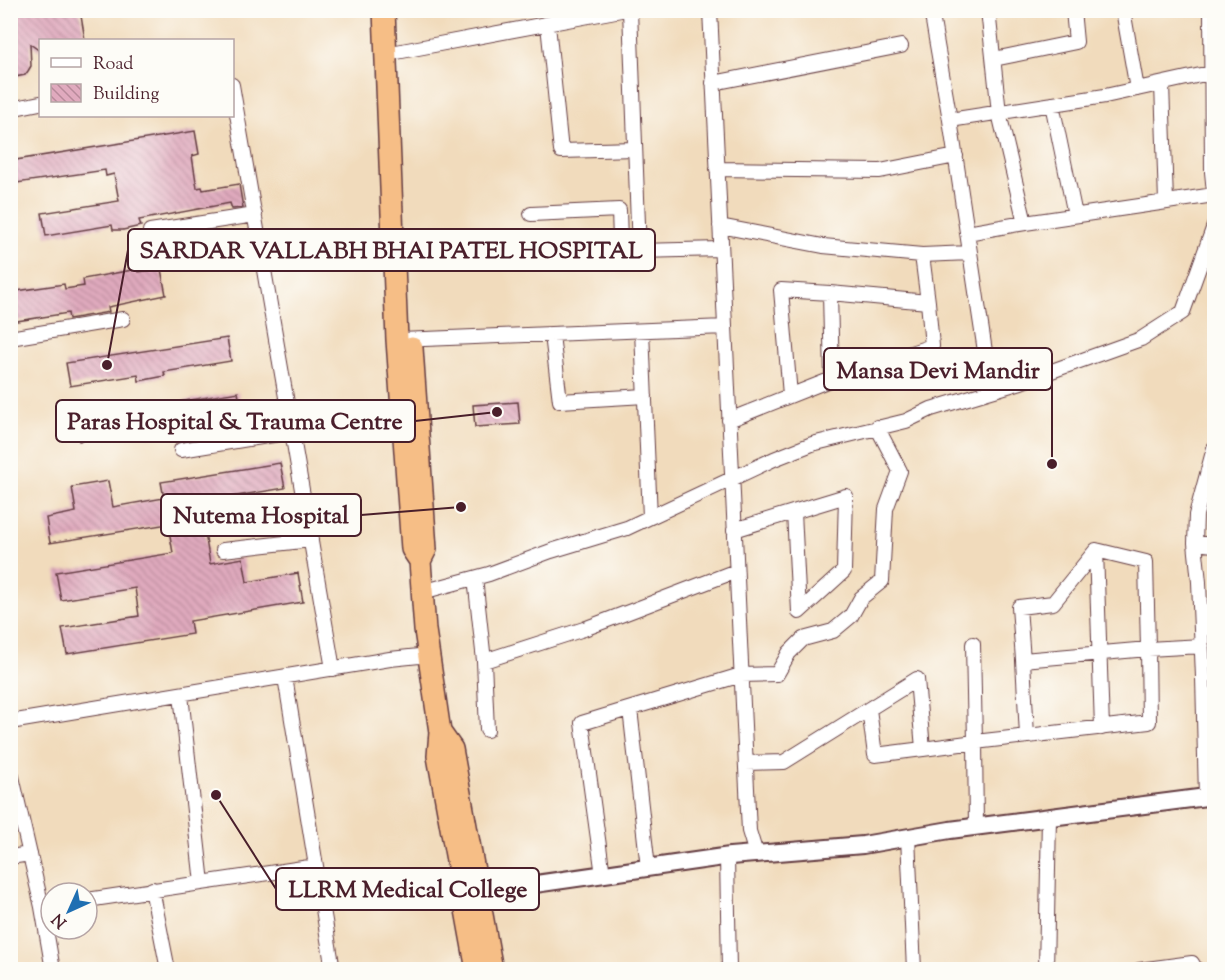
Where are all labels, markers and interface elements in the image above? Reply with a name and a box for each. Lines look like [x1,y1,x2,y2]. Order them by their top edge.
legend [39,39,234,117]
text: Road [93,52,133,78]
text: Building [93,82,159,108]
callout: SARDAR VALLABH BHAI PATEL HOSPITAL [128,229,655,271]
text: SARDAR VALLABH BHAI PATEL HOSPITAL [139,235,643,269]
callout: Mansa Devi Mandir [824,348,1052,390]
text: Mansa Devi Mandir [836,355,1041,389]
callout: Paras Hospital & Trauma Centre [56,400,415,442]
text: Paras Hospital & Trauma Centre [67,406,403,440]
callout: Nutema Hospital [161,494,361,536]
text: Nutema Hospital [173,500,349,534]
callout: LLRM Medical College [276,868,539,910]
text: LLRM Medical College [289,874,528,908]
north arrow [39,881,99,941]
text: N [47,907,73,932]

